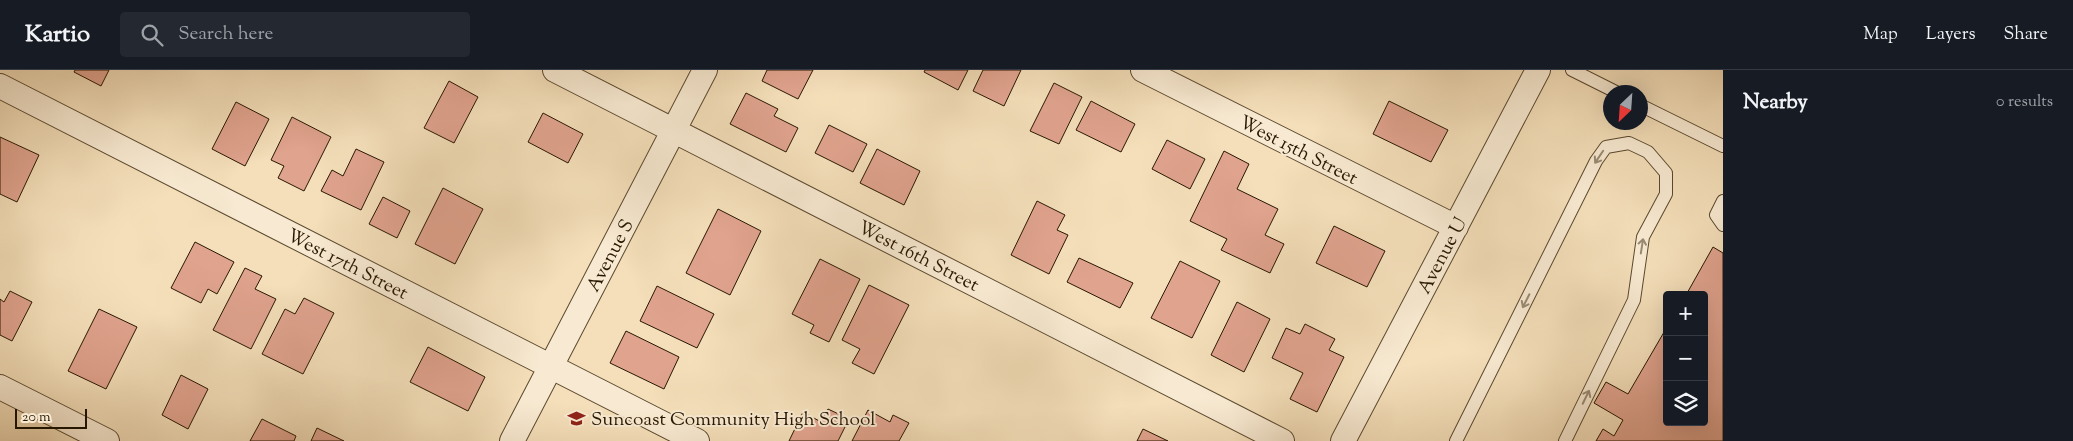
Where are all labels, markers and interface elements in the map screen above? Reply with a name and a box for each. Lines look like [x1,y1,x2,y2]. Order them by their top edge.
search box [120,12,470,57]
text: Kartio [25,18,90,52]
icon: search [138,21,166,49]
text: Search here [178,21,273,48]
text: Map [1863,22,1898,48]
text: Layers [1926,22,1976,48]
text: Share [2004,22,2048,48]
north arrow [1603,85,1648,130]
text: Nearby [1743,88,1808,118]
text: 0 results [1996,91,2053,114]
street label: West 15th Street [1234,110,1362,193]
one-way arrow [1594,149,1604,163]
street label: Avenue U [1412,213,1475,299]
street label: Avenue S [581,215,642,297]
street label: West 16th Street [853,215,984,300]
street label: West 17th Street [282,223,413,308]
one-way arrow [1637,239,1647,255]
map controls [1663,291,1708,426]
button: + [1663,291,1708,336]
one-way arrow [1521,294,1531,309]
button: − [1663,336,1708,381]
button: layers [1663,381,1708,426]
one-way arrow [1582,390,1591,405]
scale bar [15,406,88,429]
place label: Suncoast Community High School [591,407,876,434]
text: 20 m [22,408,51,428]
school or university icon: Suncoast Community High School [567,408,587,428]

